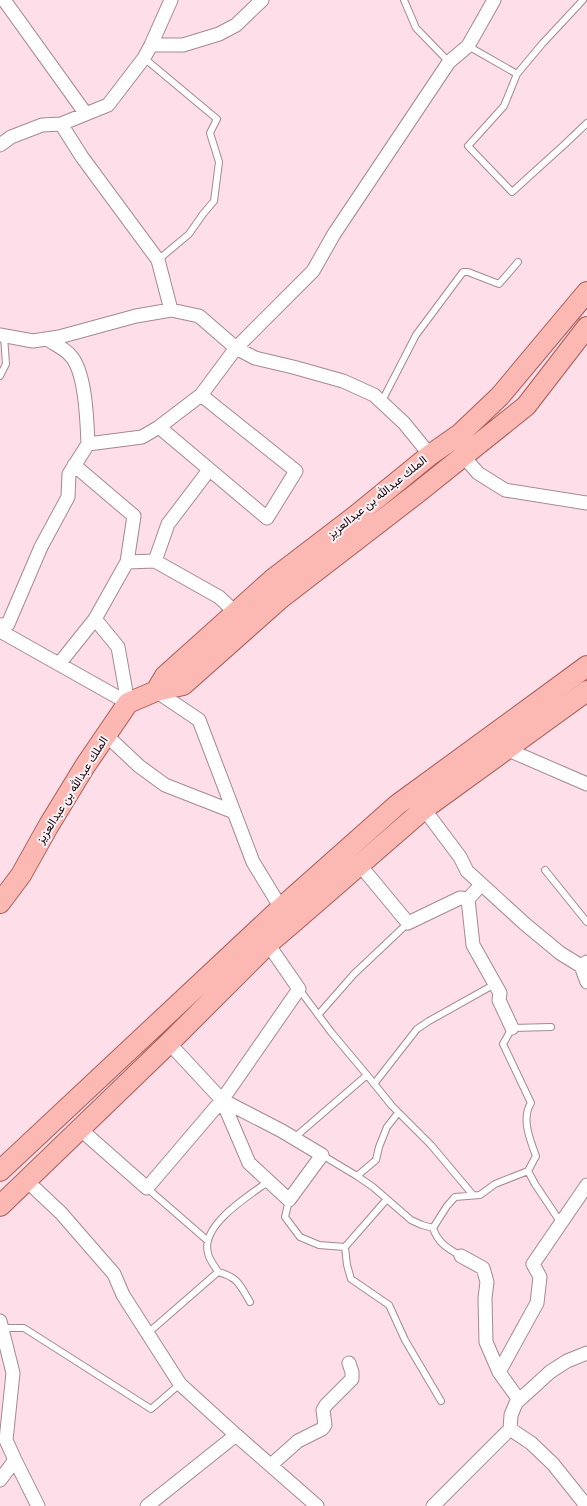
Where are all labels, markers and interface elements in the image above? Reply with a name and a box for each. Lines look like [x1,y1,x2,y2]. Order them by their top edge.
street label: الملك عبدالله بن عبدالعزيز [324,453,430,543]
street label: الملك عبدالله بن عبدالعزيز [33,734,112,848]

